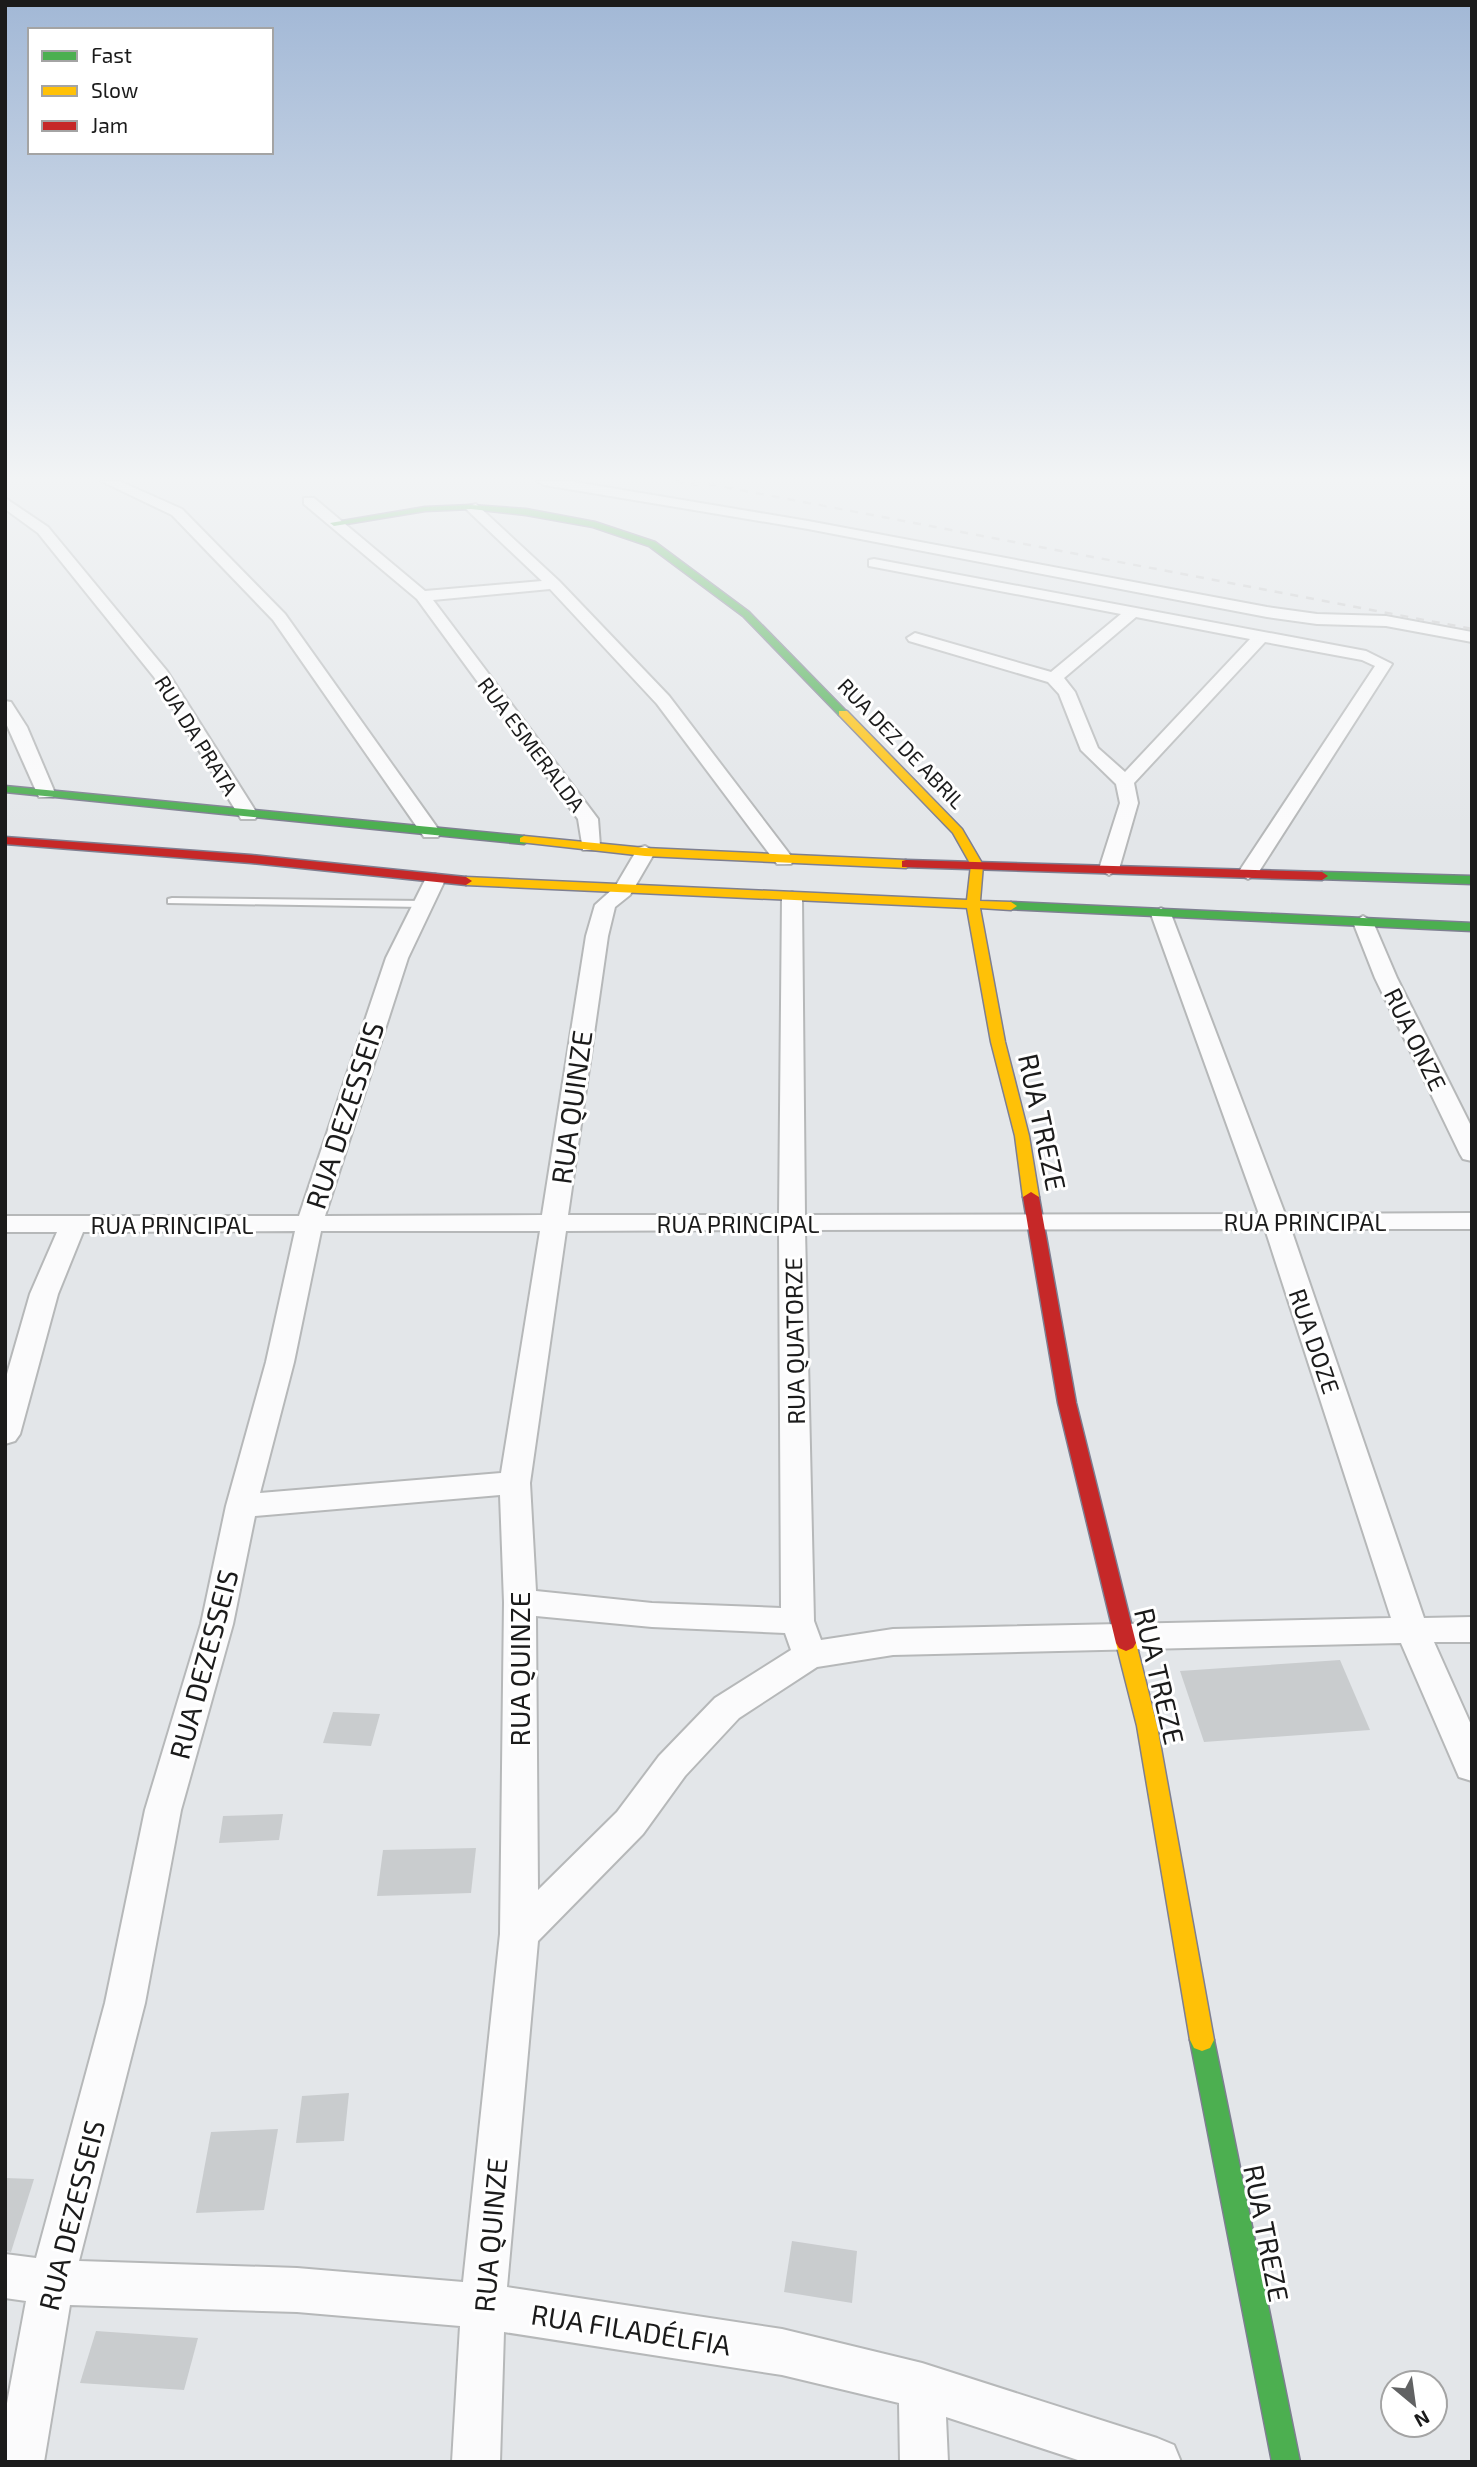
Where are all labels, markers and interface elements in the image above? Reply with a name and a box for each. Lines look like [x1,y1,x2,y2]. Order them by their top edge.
legend [28,28,273,154]
text: Fast [91,42,132,67]
text: Slow [91,77,138,102]
text: Jam [91,112,128,137]
street label: RUA DA PRATA [150,671,244,799]
street label: RUA ESMERALDA [473,672,591,816]
street label: RUA DEZ DE ABRIL [833,673,971,814]
street label: RUA ONZE [1379,983,1453,1095]
street label: RUA DEZESSEIS [298,1017,390,1213]
street label: RUA QUINZE [543,1028,599,1186]
street label: RUA TREZE [1012,1050,1074,1194]
street label: RUA PRINCIPAL [1223,1207,1387,1236]
street label: RUA PRINCIPAL [656,1209,820,1238]
street label: RUA PRINCIPAL [90,1210,254,1239]
street label: RUA QUATORZE [778,1257,810,1425]
street label: RUA DOZE [1284,1285,1346,1397]
street label: RUA DEZESSEIS [161,1566,245,1762]
street label: RUA QUINZE [502,1592,536,1746]
street label: RUA TREZE [1128,1604,1192,1748]
street label: RUA DEZESSEIS [31,2116,111,2314]
street label: RUA QUINZE [466,2156,514,2314]
street label: RUA TREZE [1237,2162,1297,2304]
street label: RUA FILADÉLFIA [529,2296,734,2362]
north arrow [1379,2369,1449,2439]
text: N [1411,2406,1434,2433]

